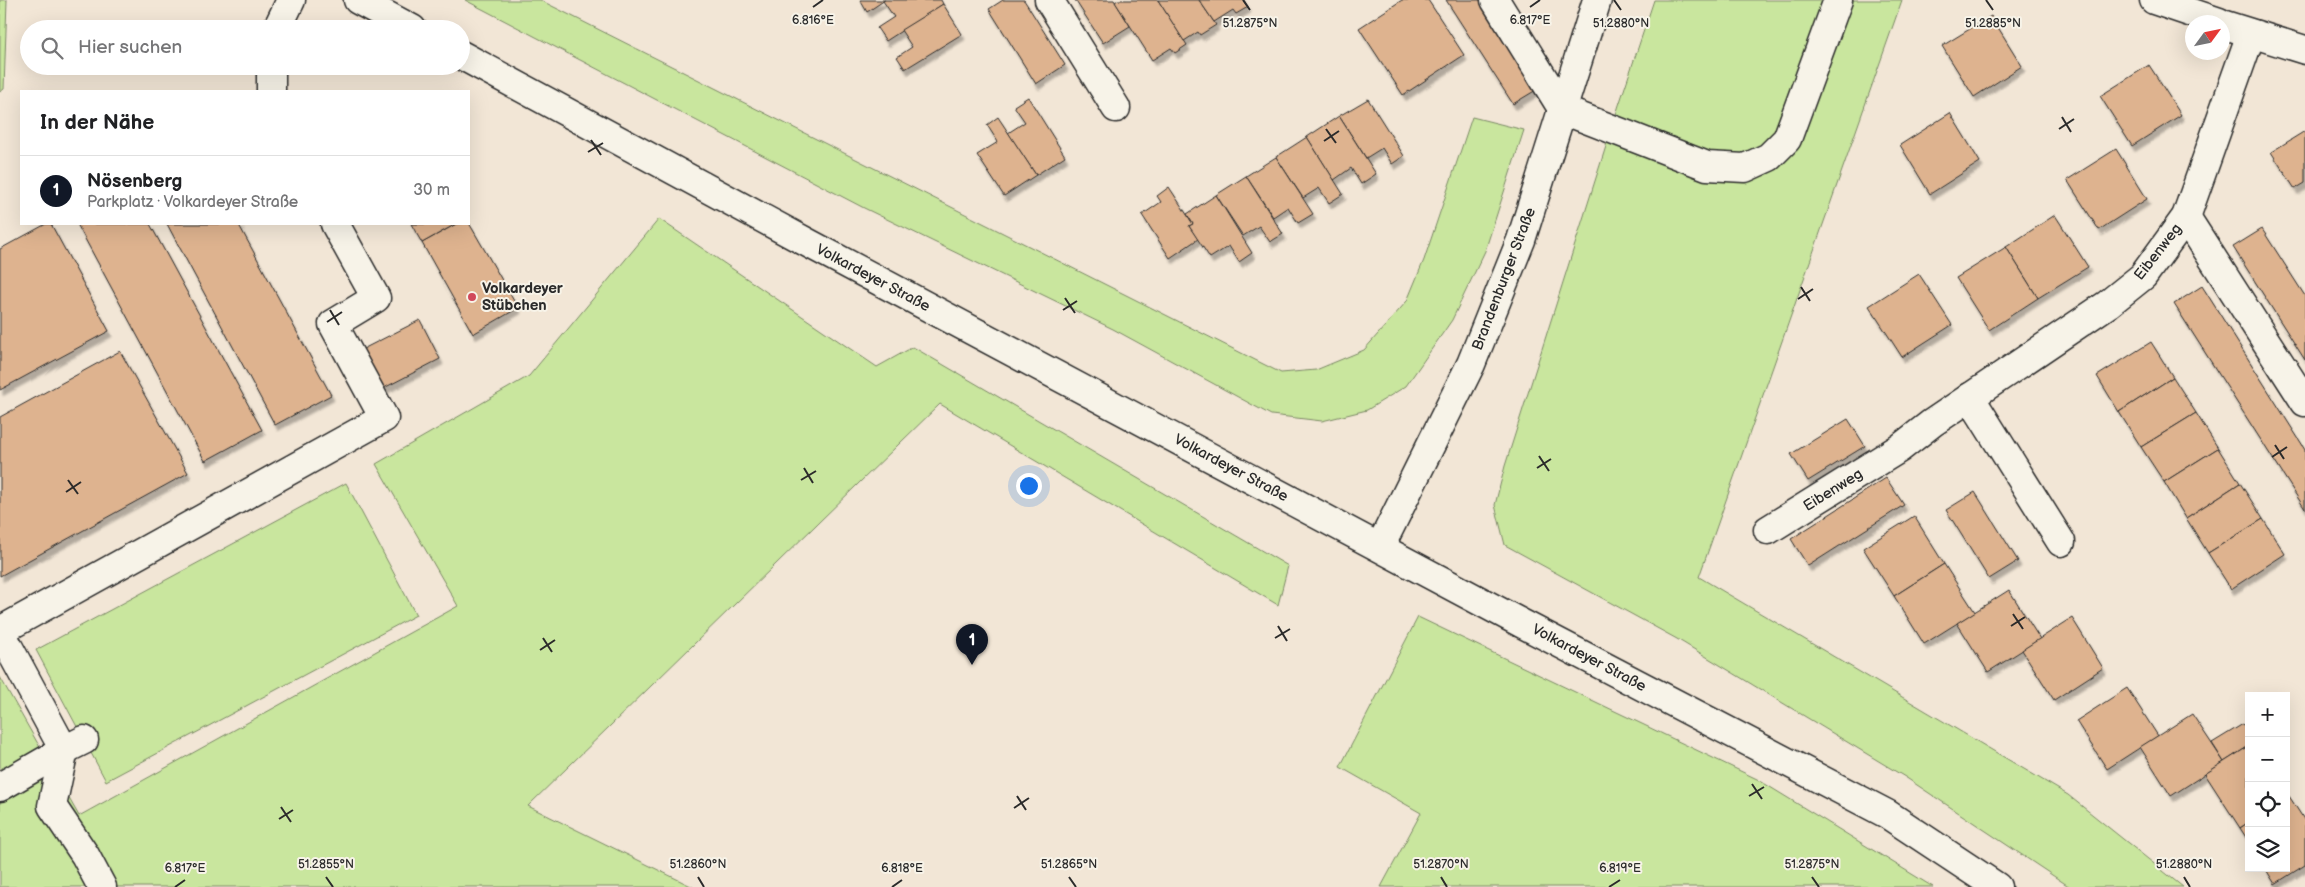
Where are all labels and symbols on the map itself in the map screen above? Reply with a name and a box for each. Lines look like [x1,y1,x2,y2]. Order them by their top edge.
text: 6.816°E [792,13,834,28]
text: 6.817°E [1510,13,1550,28]
north arrow [2185,15,2230,60]
text: 51.2875°N [1222,16,1278,31]
text: 51.2880°N [1593,16,1649,31]
text: 51.2885°N [1965,16,2021,31]
street label: Brandenburger Straße [1468,205,1540,353]
street label: Eibenweg [2130,220,2186,284]
street label: Volkardeyer Straße [813,240,933,316]
place label: Volkardeyer Stübchen [482,279,564,315]
marker: Volkardeyer Stübchen [466,291,478,303]
street label: Volkardeyer Straße [1171,430,1291,506]
street label: Eibenweg [1800,464,1866,516]
your location [1016,473,1042,499]
street label: Volkardeyer Straße [1529,620,1649,696]
pin: 1 [956,624,988,665]
text: 51.2855°N [298,857,354,872]
text: 51.2860°N [670,857,726,872]
text: 51.2865°N [1041,857,1097,872]
text: 51.2870°N [1413,857,1469,872]
text: 51.2875°N [1784,857,1840,872]
text: 51.2880°N [2156,857,2212,872]
text: 6.817°E [165,861,205,876]
text: 6.818°E [881,861,923,876]
text: 6.819°E [1599,861,1641,876]

